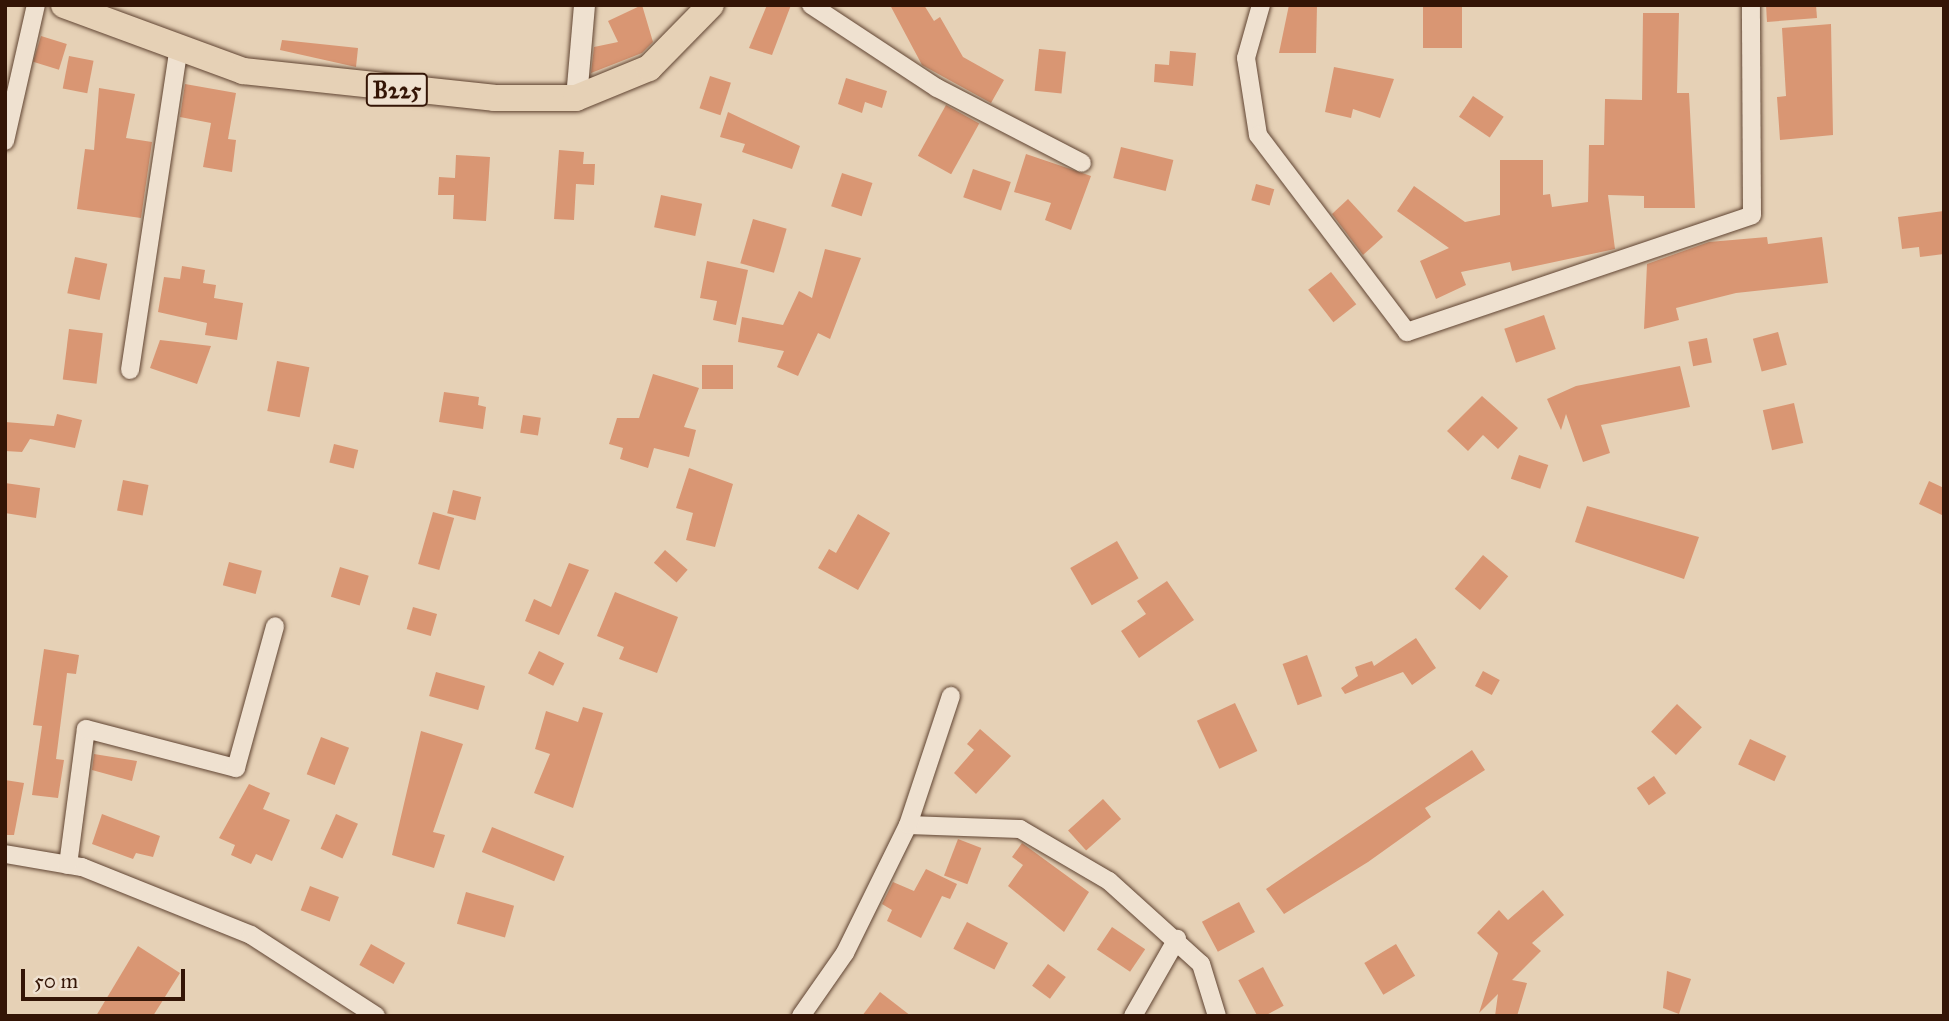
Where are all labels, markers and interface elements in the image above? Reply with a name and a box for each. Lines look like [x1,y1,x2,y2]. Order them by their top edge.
road number: B225 [366,71,428,110]
scale bar [24,954,189,998]
text: 50 m [34,968,78,994]

